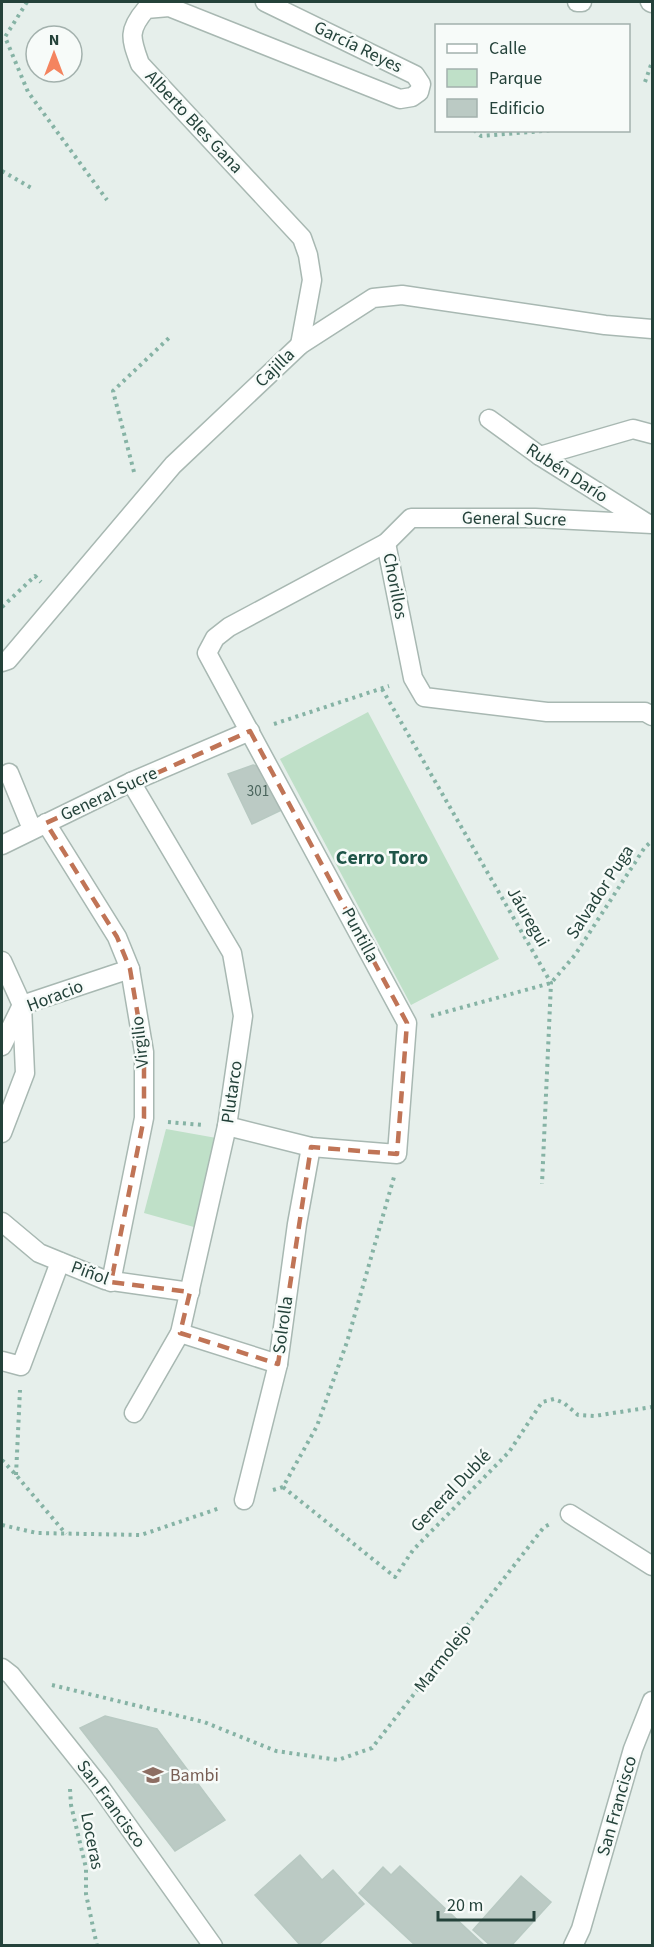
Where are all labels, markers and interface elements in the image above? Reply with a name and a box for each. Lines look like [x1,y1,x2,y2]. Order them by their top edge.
street label: García Reyes [310,15,406,79]
north arrow [24,24,84,84]
legend [435,24,630,132]
text: N [49,29,59,51]
text: Calle [489,36,527,61]
street label: Alberto Bles Gana [139,65,249,179]
text: Parque [489,66,542,91]
text: Edificio [489,96,545,121]
street label: Cajilla [250,343,300,393]
street label: Rubén Darío [521,437,613,509]
street label: General Sucre [462,506,567,532]
street label: Chorillos [376,551,414,621]
street label: General Sucre [56,761,162,827]
house number: 301 [247,781,269,802]
street label: Salvador Puga [560,840,640,944]
district label: Cerro Toro [336,844,428,872]
street label: Jáuregui [501,882,555,952]
street label: Puntilla [335,903,385,967]
street label: Horacio [23,974,87,1018]
street label: Virgilio [125,1015,155,1069]
street label: Plutarco [215,1059,249,1125]
street label: Piñol [67,1255,113,1291]
street label: Solrolla [267,1295,299,1355]
street label: General Dublé [405,1444,497,1538]
street label: Marmolejo [408,1618,478,1698]
street label: San Francisco [591,1753,643,1859]
street label: San Francisco [71,1755,151,1853]
school or university icon: Bambi [141,1763,165,1787]
place label: Bambi [170,1763,219,1788]
street label: Loceras [74,1810,110,1872]
scale bar [438,1884,534,1922]
text: 20 m [447,1893,483,1918]

